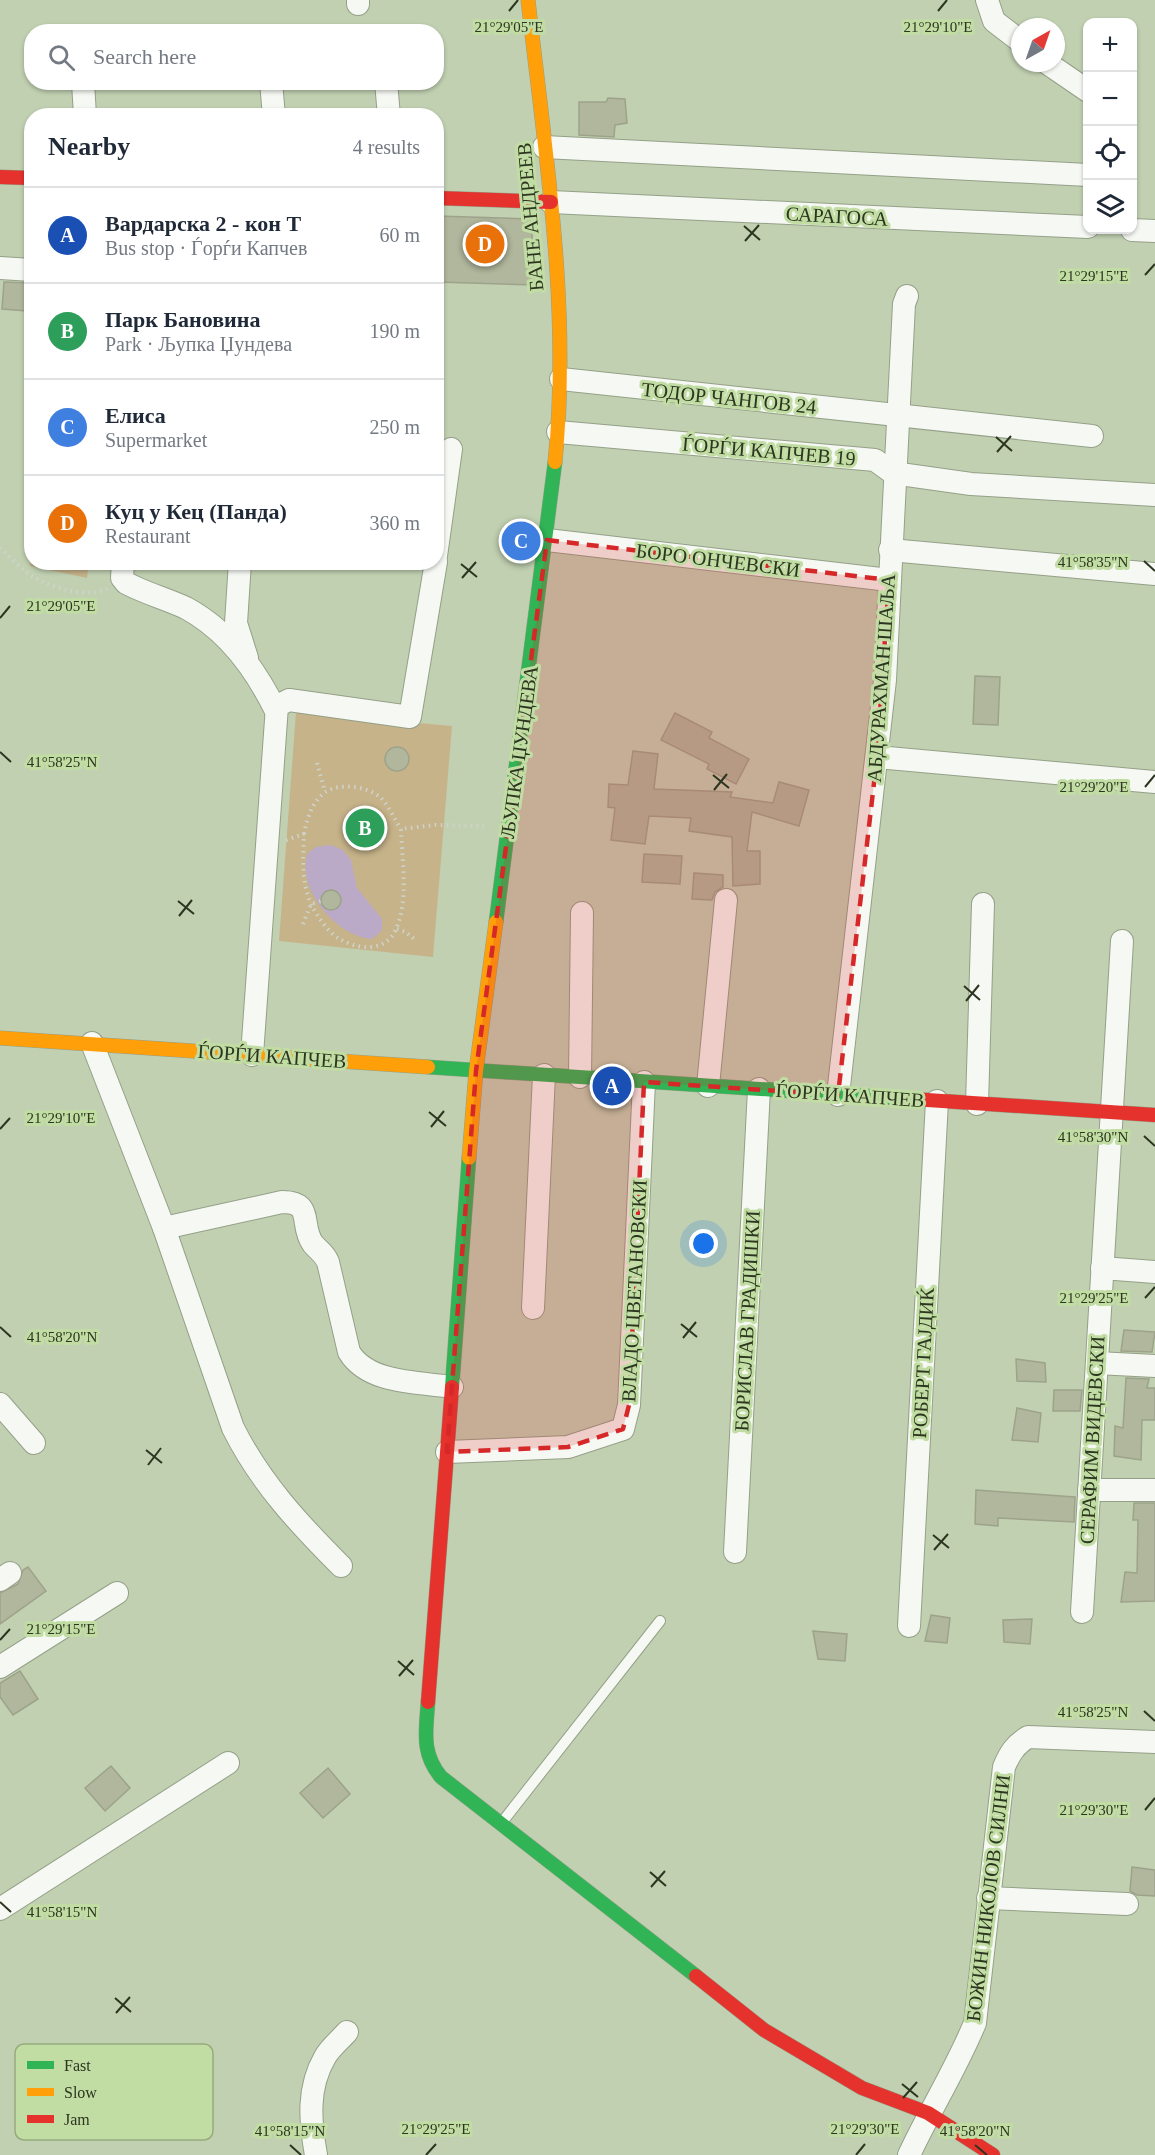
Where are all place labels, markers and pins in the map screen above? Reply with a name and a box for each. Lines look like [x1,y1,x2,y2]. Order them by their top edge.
pin: D [466,222,504,266]
pin: C [502,518,540,564]
pin: B [346,806,385,850]
pin: A [592,1064,632,1108]

